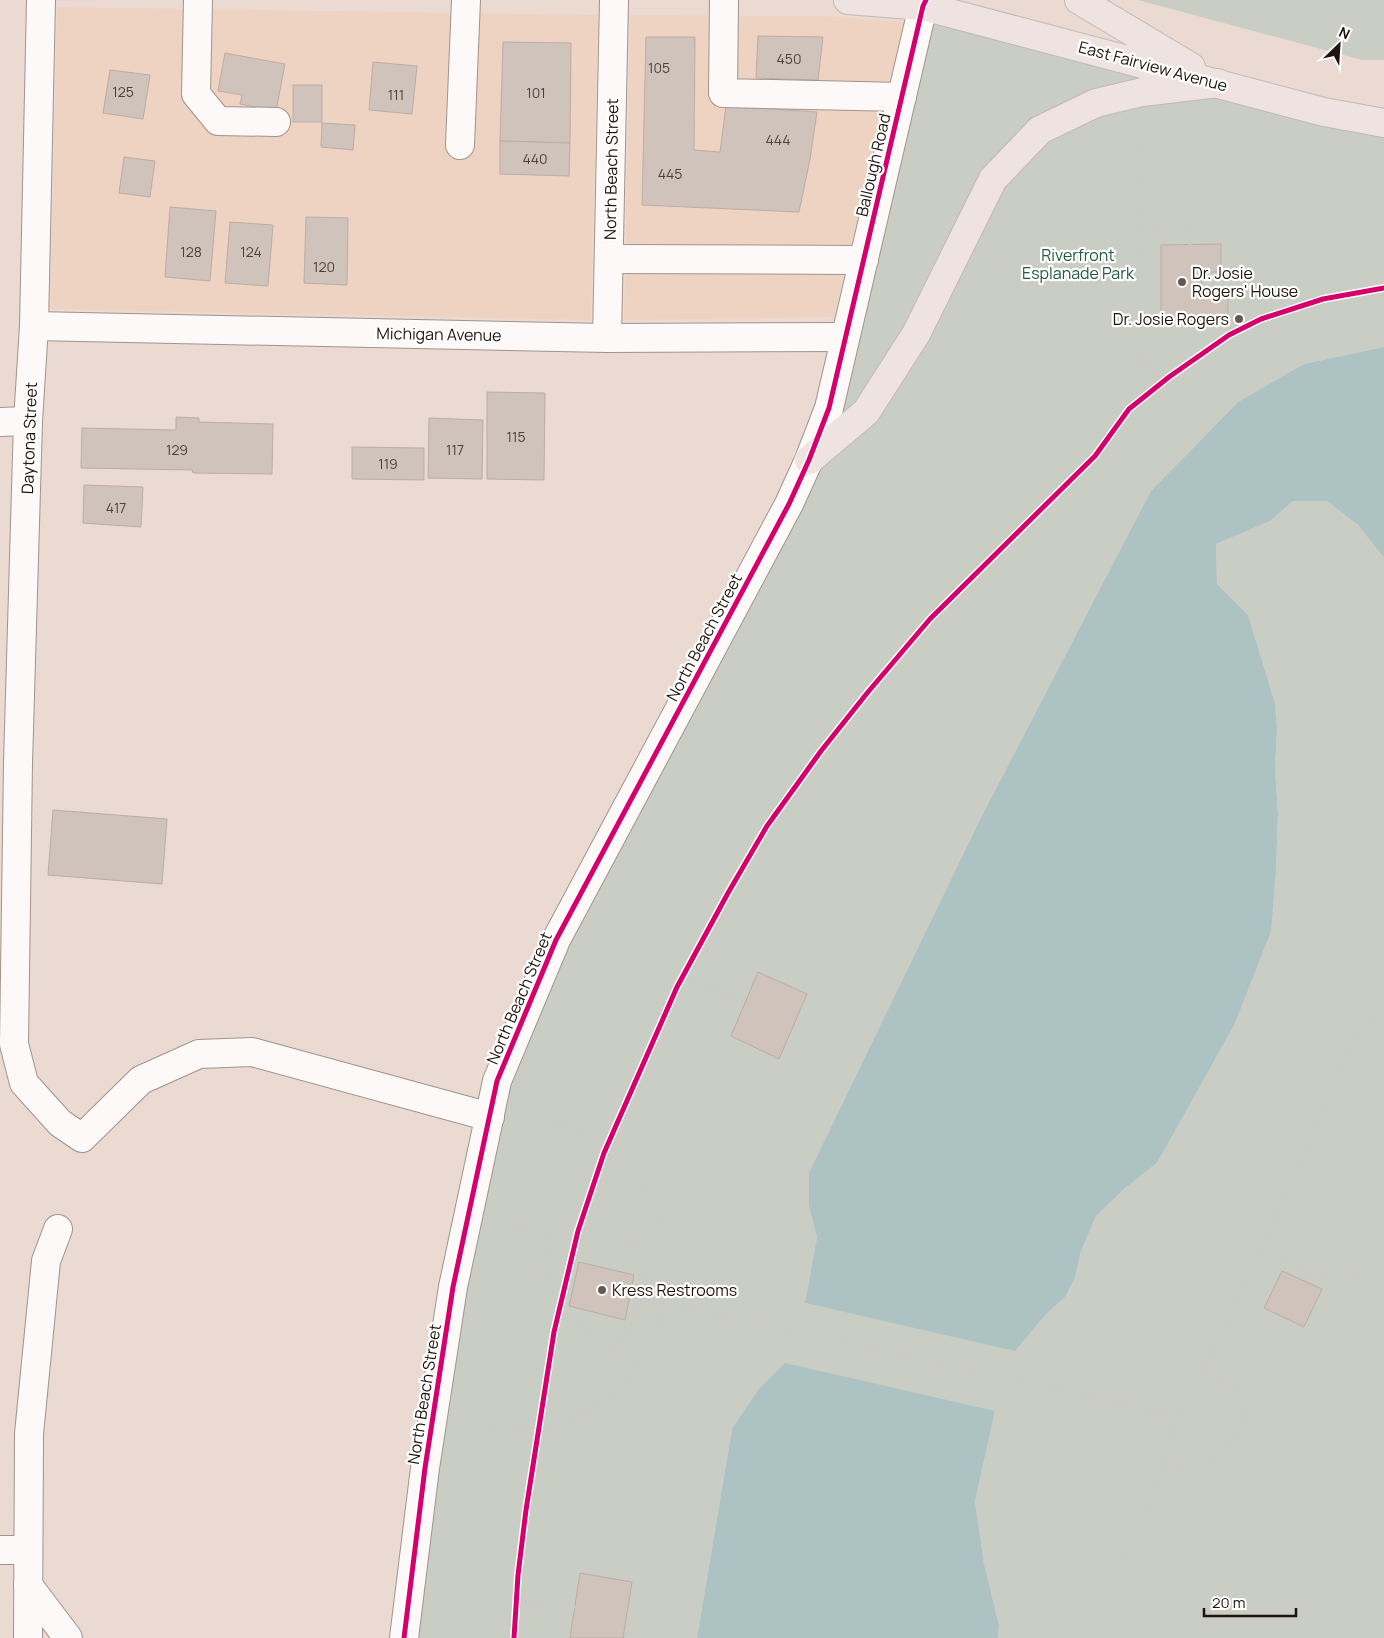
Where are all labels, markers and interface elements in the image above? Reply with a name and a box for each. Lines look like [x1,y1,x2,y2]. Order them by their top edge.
north arrow [1314,20,1364,70]
text: N [1336,22,1353,44]
street label: East Fairview Avenue [1076,36,1230,96]
house number: 450 [777,49,801,68]
house number: 105 [648,58,670,77]
house number: 125 [112,82,134,101]
house number: 101 [526,83,546,102]
house number: 111 [388,85,404,104]
street label: North Beach Street [599,98,623,240]
street label: Ballough Road [850,111,896,219]
house number: 444 [765,130,791,149]
house number: 440 [522,149,548,168]
house number: 445 [658,164,682,183]
house number: 128 [180,242,202,261]
house number: 124 [240,242,262,261]
park label: Riverfront Esplanade Park [1022,244,1135,284]
house number: 120 [313,257,335,276]
place label: Dr. Josie Rogers' House [1192,262,1298,302]
marker: Dr. Josie Rogers' House [1176,276,1188,288]
place label: Dr. Josie Rogers [1113,308,1229,330]
marker: Dr. Josie Rogers [1233,313,1245,325]
street label: Michigan Avenue [376,322,502,346]
street label: Daytona Street [16,381,42,495]
house number: 115 [506,427,526,446]
house number: 129 [166,440,188,459]
house number: 117 [446,440,464,459]
house number: 119 [378,454,398,473]
house number: 417 [106,498,126,517]
street label: North Beach Street [661,569,747,705]
street label: North Beach Street [481,928,557,1068]
place label: Kress Restrooms [612,1279,737,1301]
marker: Kress Restrooms [596,1284,608,1296]
street label: North Beach Street [402,1322,446,1466]
scale bar [1204,1586,1296,1618]
text: 20 m [1212,1592,1245,1613]

